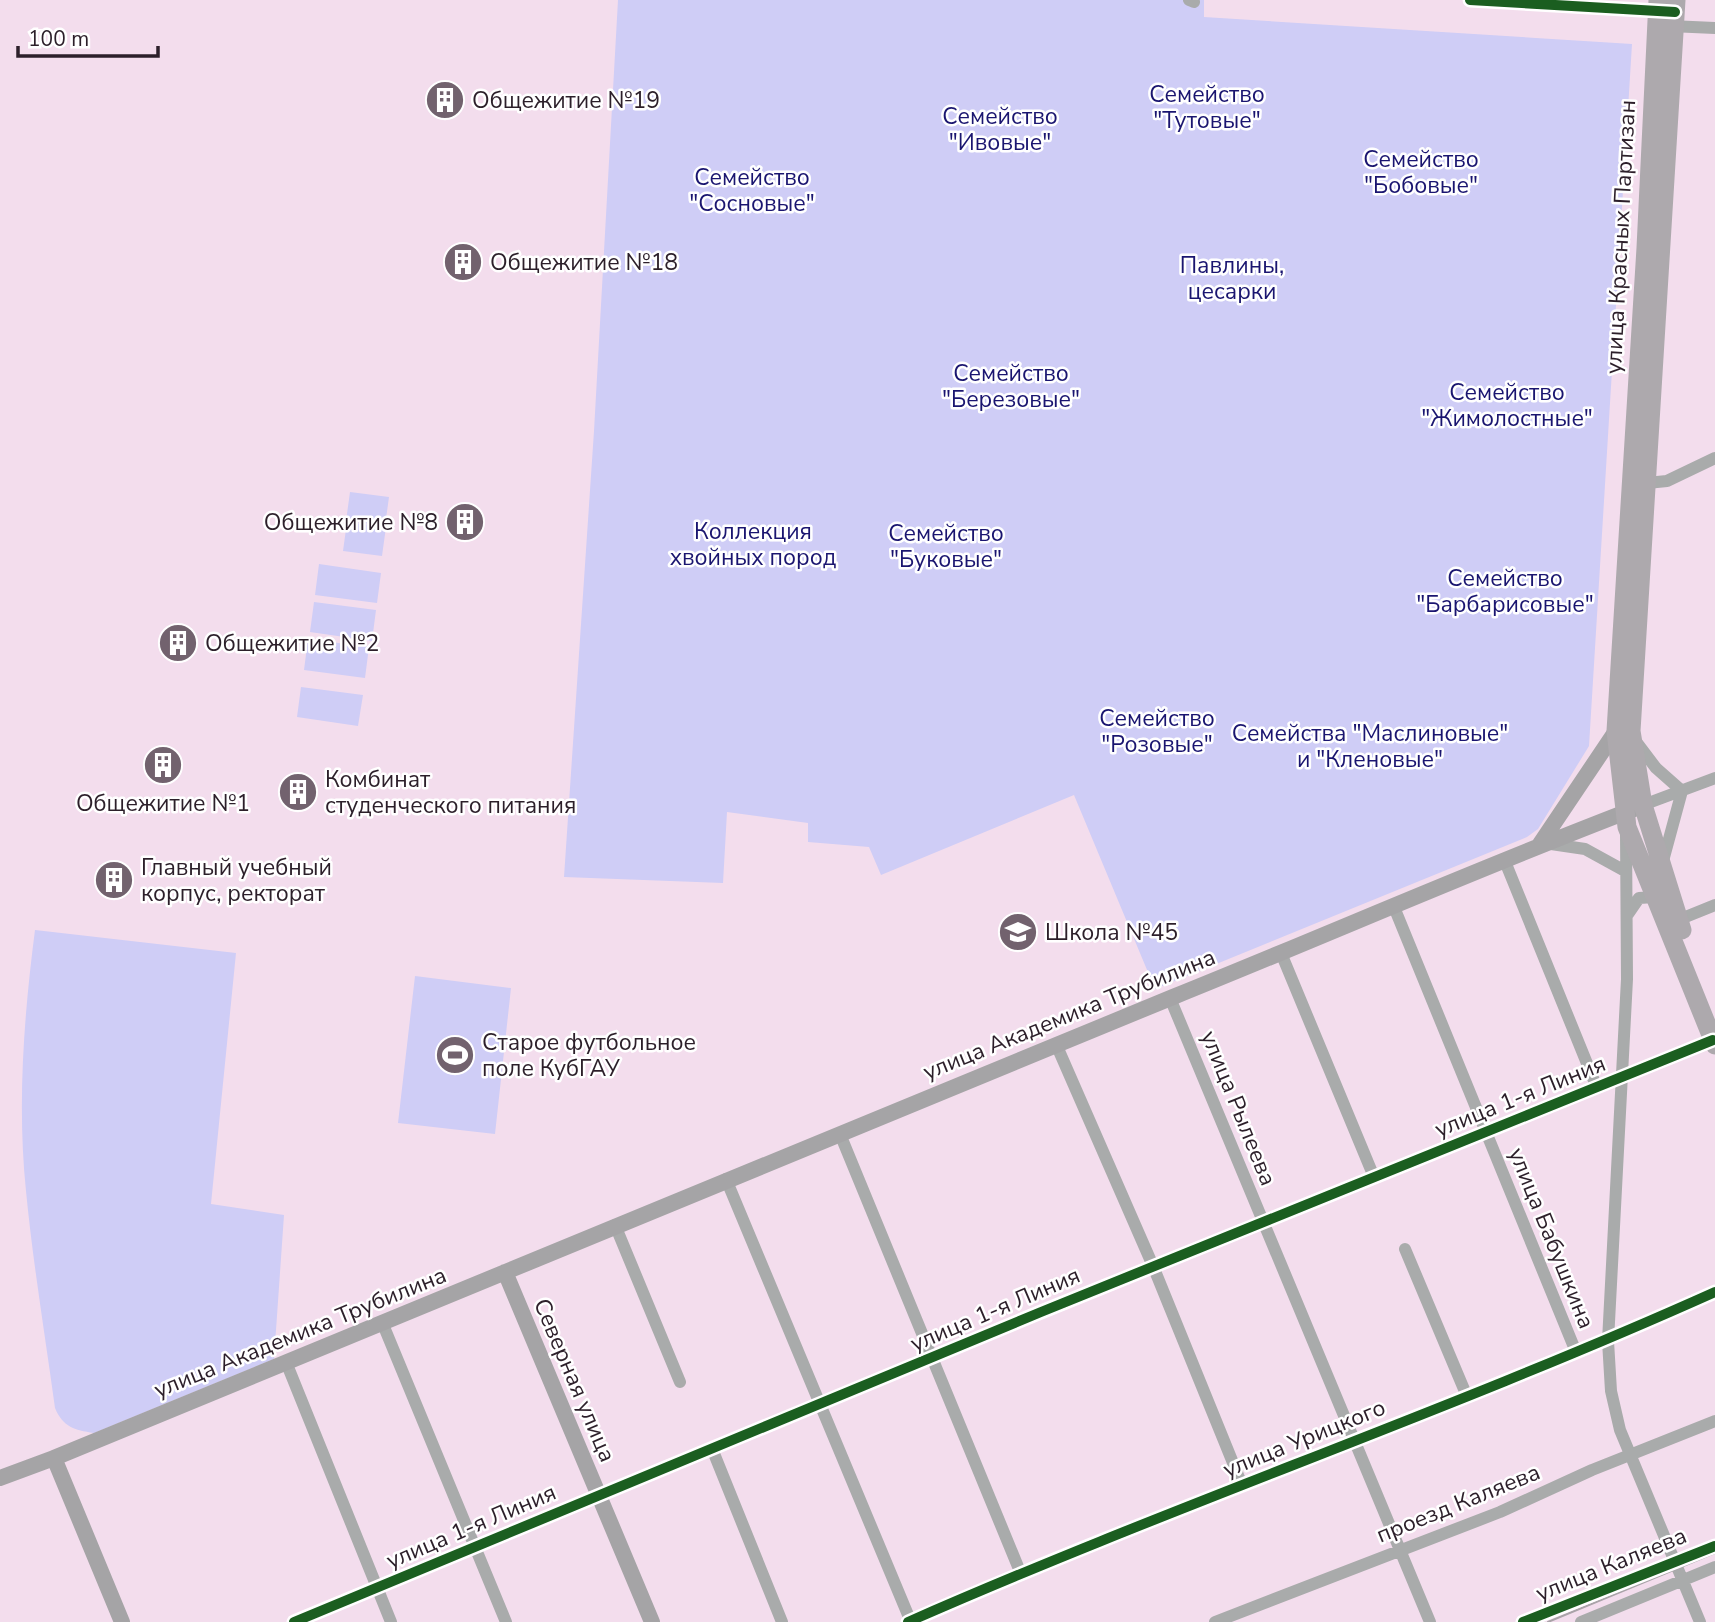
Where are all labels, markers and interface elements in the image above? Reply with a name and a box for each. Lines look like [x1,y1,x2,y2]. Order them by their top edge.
scale bar [18,14,158,58]
text: 100 m [28,25,89,53]
building icon: Общежитие №19 [424,79,466,121]
park label: Семейство "Тутовые" [1149,79,1265,136]
place label: Общежитие №19 [472,85,660,116]
street label: улица Красных Партизан [1598,99,1643,375]
park label: Семейство "Ивовые" [942,101,1058,158]
park label: Семейство "Бобовые" [1363,144,1479,201]
park label: Семейство "Сосновые" [689,162,815,219]
building icon: Общежитие №18 [442,241,484,283]
place label: Общежитие №18 [490,247,678,278]
park label: Павлины, цесарки [1180,250,1284,307]
park label: Семейство "Березовые" [942,358,1080,415]
park label: Семейство "Жимолостные" [1421,377,1593,434]
building icon: Общежитие №8 [444,501,486,543]
place label: Общежитие №8 [264,507,438,538]
park label: Коллекция хвойных пород [670,516,836,573]
park label: Семейство "Буковые" [888,518,1004,575]
park label: Семейство "Барбарисовые" [1416,563,1594,620]
building icon: Общежитие №2 [157,622,199,664]
place label: Общежитие №2 [205,628,379,659]
park label: Семейство "Розовые" [1099,703,1215,760]
park label: Семейства "Маслиновые" и "Кленовые" [1232,718,1508,775]
building icon: Общежитие №1 [142,744,184,786]
place label: Комбинат студенческого питания [325,764,576,821]
building icon: Комбинат студенческого питания [277,771,319,813]
place label: Общежитие №1 [76,788,250,819]
place label: Главный учебный корпус, ректорат [141,852,332,909]
building icon: Главный учебный корпус, ректорат [93,859,135,901]
school or university icon: Школа №45 [997,911,1039,953]
place label: Школа №45 [1045,917,1178,948]
street label: улица Академика Трубилина [918,941,1220,1087]
street label: улица Рылеева [1193,1026,1284,1190]
place label: Старое футбольное поле КубГАУ [482,1027,696,1084]
sports icon: Старое футбольное поле КубГАУ [434,1034,476,1076]
street label: улица 1-я Линия [1430,1048,1610,1145]
street label: улица Бабушкина [1501,1143,1602,1333]
street label: улица Академика Трубилина [149,1259,451,1405]
street label: улица 1-я Линия [905,1260,1085,1359]
street label: Северная улица [526,1294,623,1467]
street label: улица Урицкого [1218,1392,1390,1485]
street label: проезд Каляева [1372,1457,1545,1550]
street label: улица 1-я Линия [381,1477,561,1576]
street label: улица Каляева [1531,1520,1691,1609]

